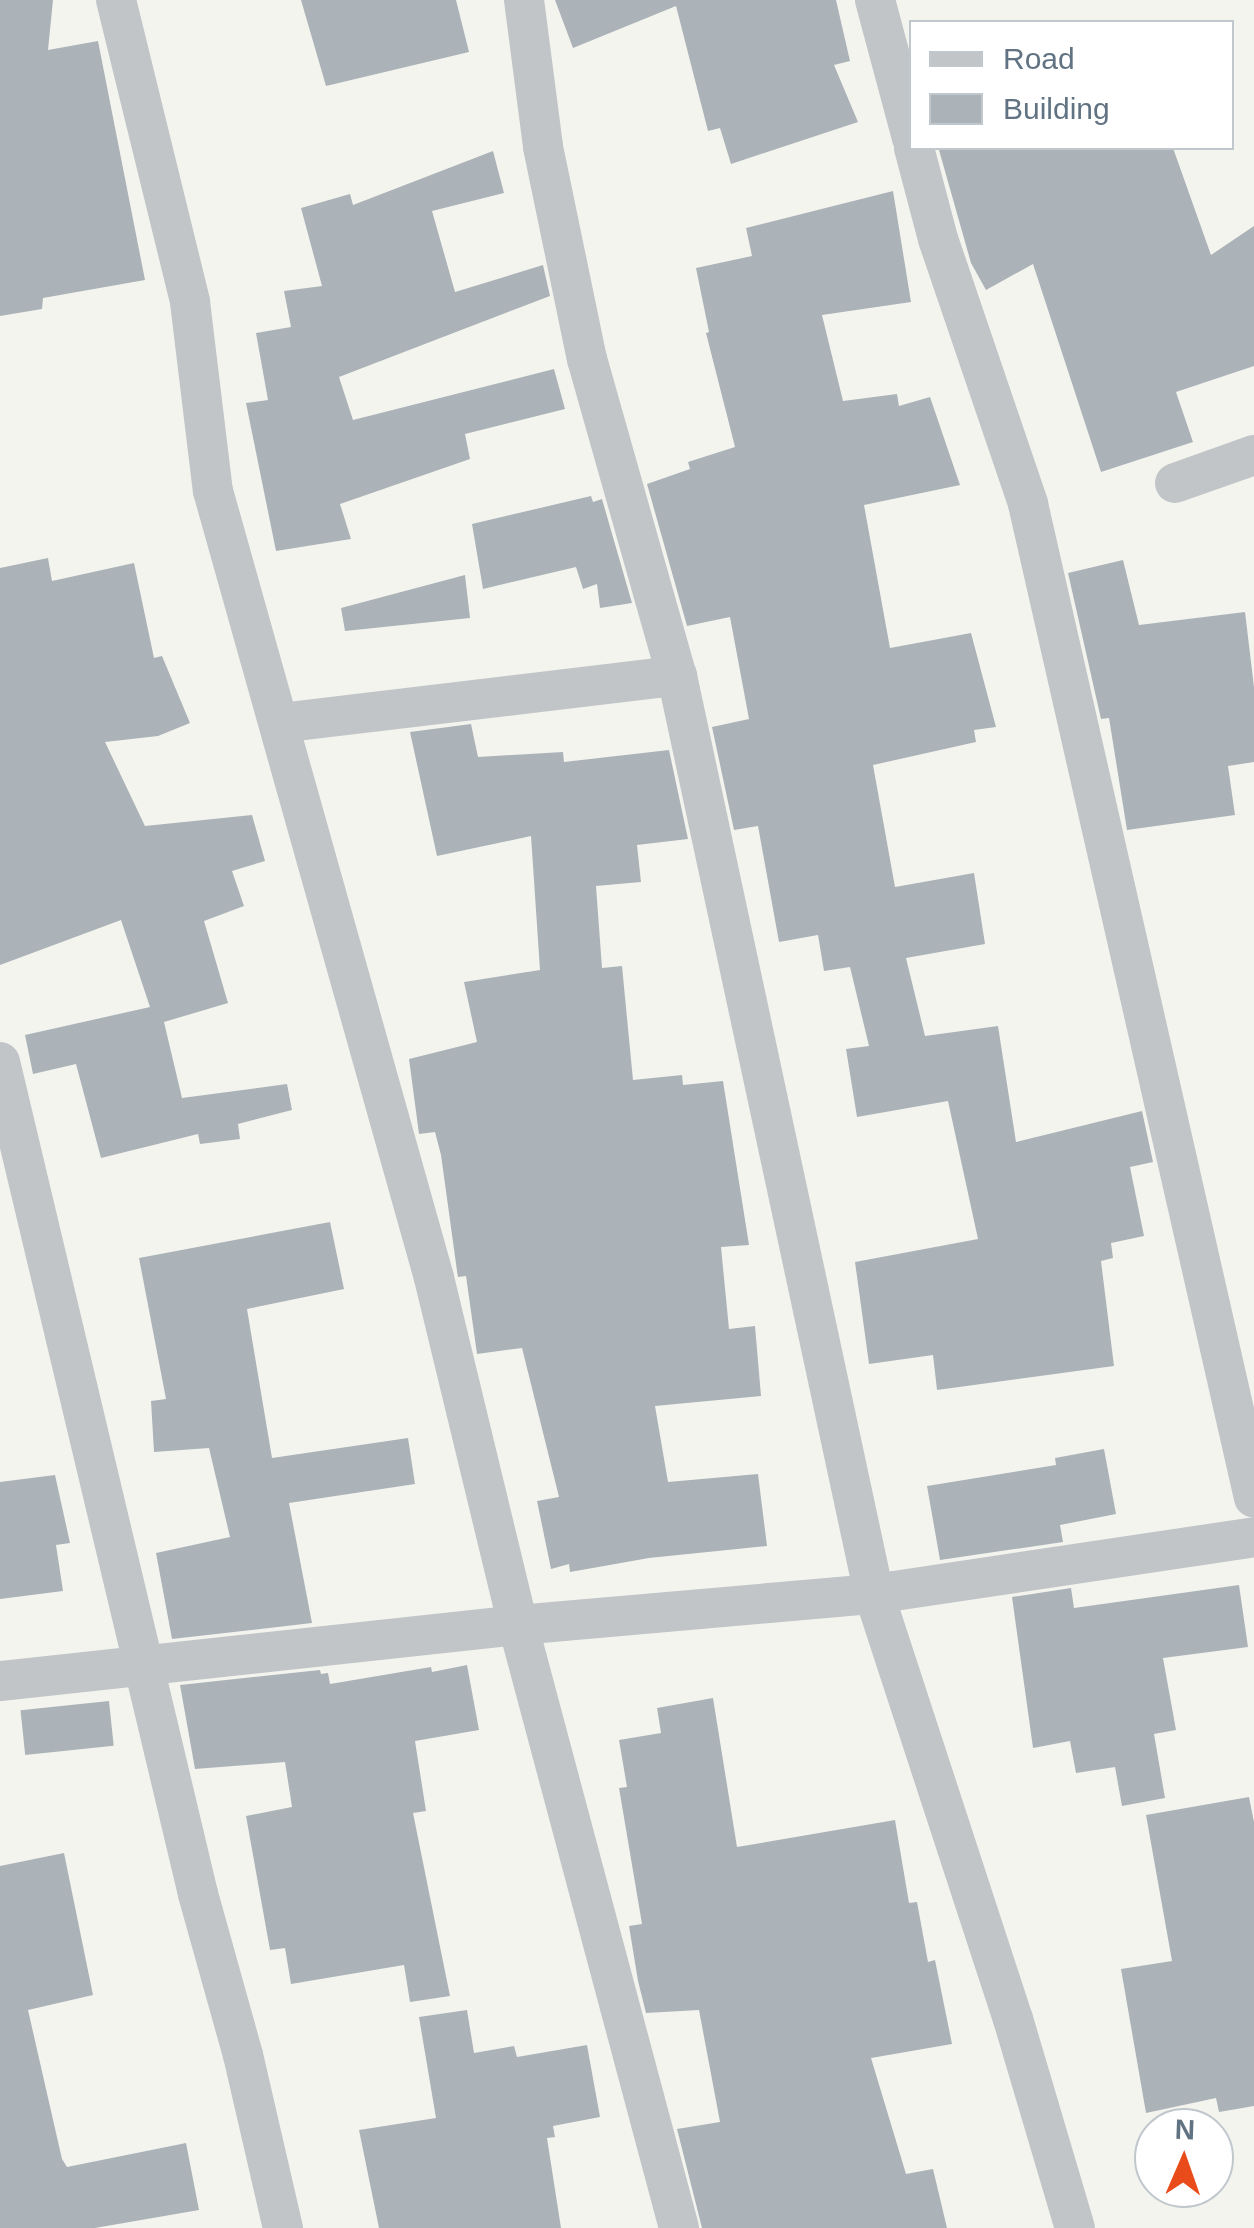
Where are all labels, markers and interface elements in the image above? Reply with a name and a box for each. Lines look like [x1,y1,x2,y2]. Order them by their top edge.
legend [909,20,1234,150]
text: Road [1003,42,1075,75]
text: Building [1003,92,1110,125]
north arrow [1134,2108,1234,2208]
text: N [1174,2114,1196,2145]

